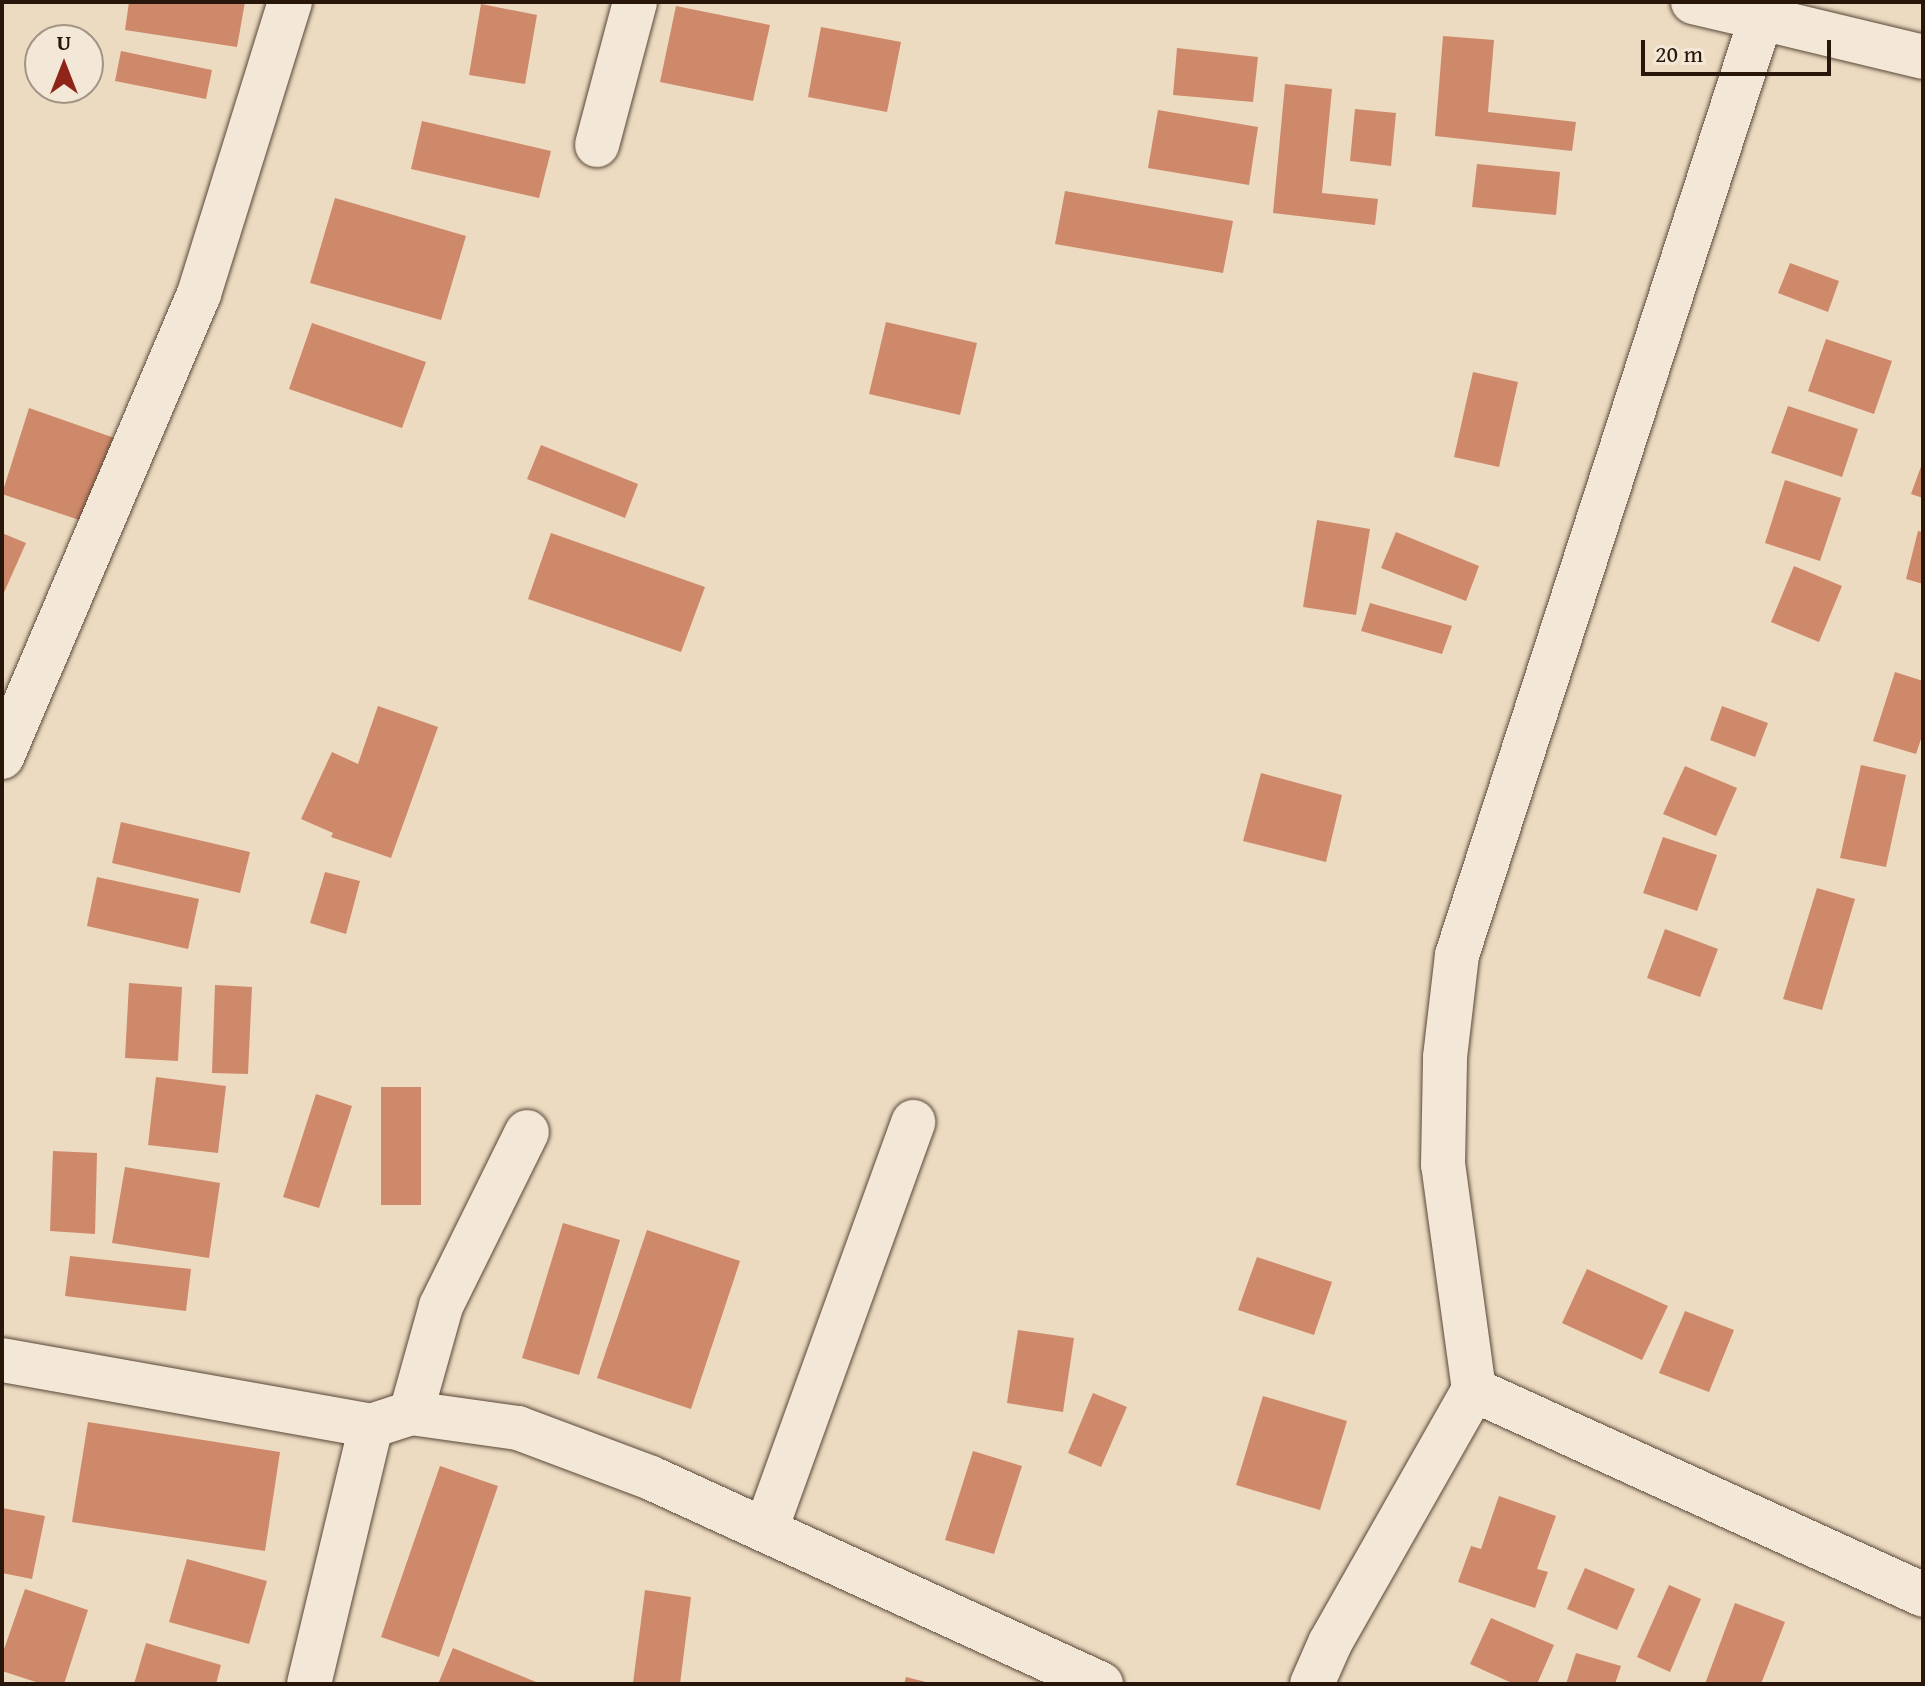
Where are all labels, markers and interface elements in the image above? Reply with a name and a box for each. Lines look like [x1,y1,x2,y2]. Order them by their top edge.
north arrow [24,24,104,104]
scale bar [1645,24,1835,74]
text: U [57,26,71,58]
text: 20 m [1655,36,1703,71]

